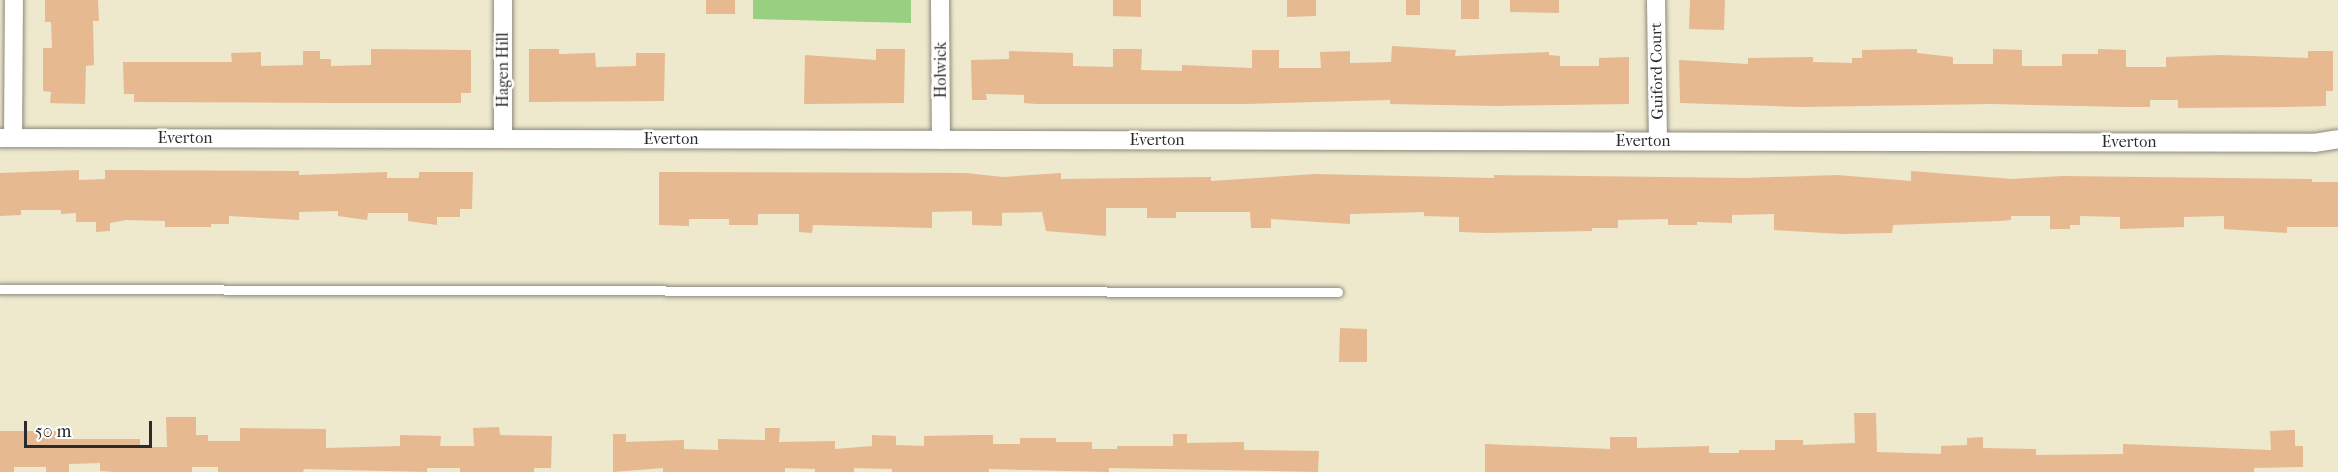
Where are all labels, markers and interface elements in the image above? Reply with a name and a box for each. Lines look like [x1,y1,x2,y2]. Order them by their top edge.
street label: Guiford Court [1647,22,1667,120]
street label: Hagen Hill [493,32,513,108]
street label: Holwick [931,42,951,98]
street label: Everton [157,128,213,148]
street label: Everton [643,129,699,149]
street label: Everton [1129,130,1185,150]
street label: Everton [1615,131,1671,151]
street label: Everton [2101,132,2157,152]
scale bar [27,409,154,447]
text: 50 m [35,421,71,442]

